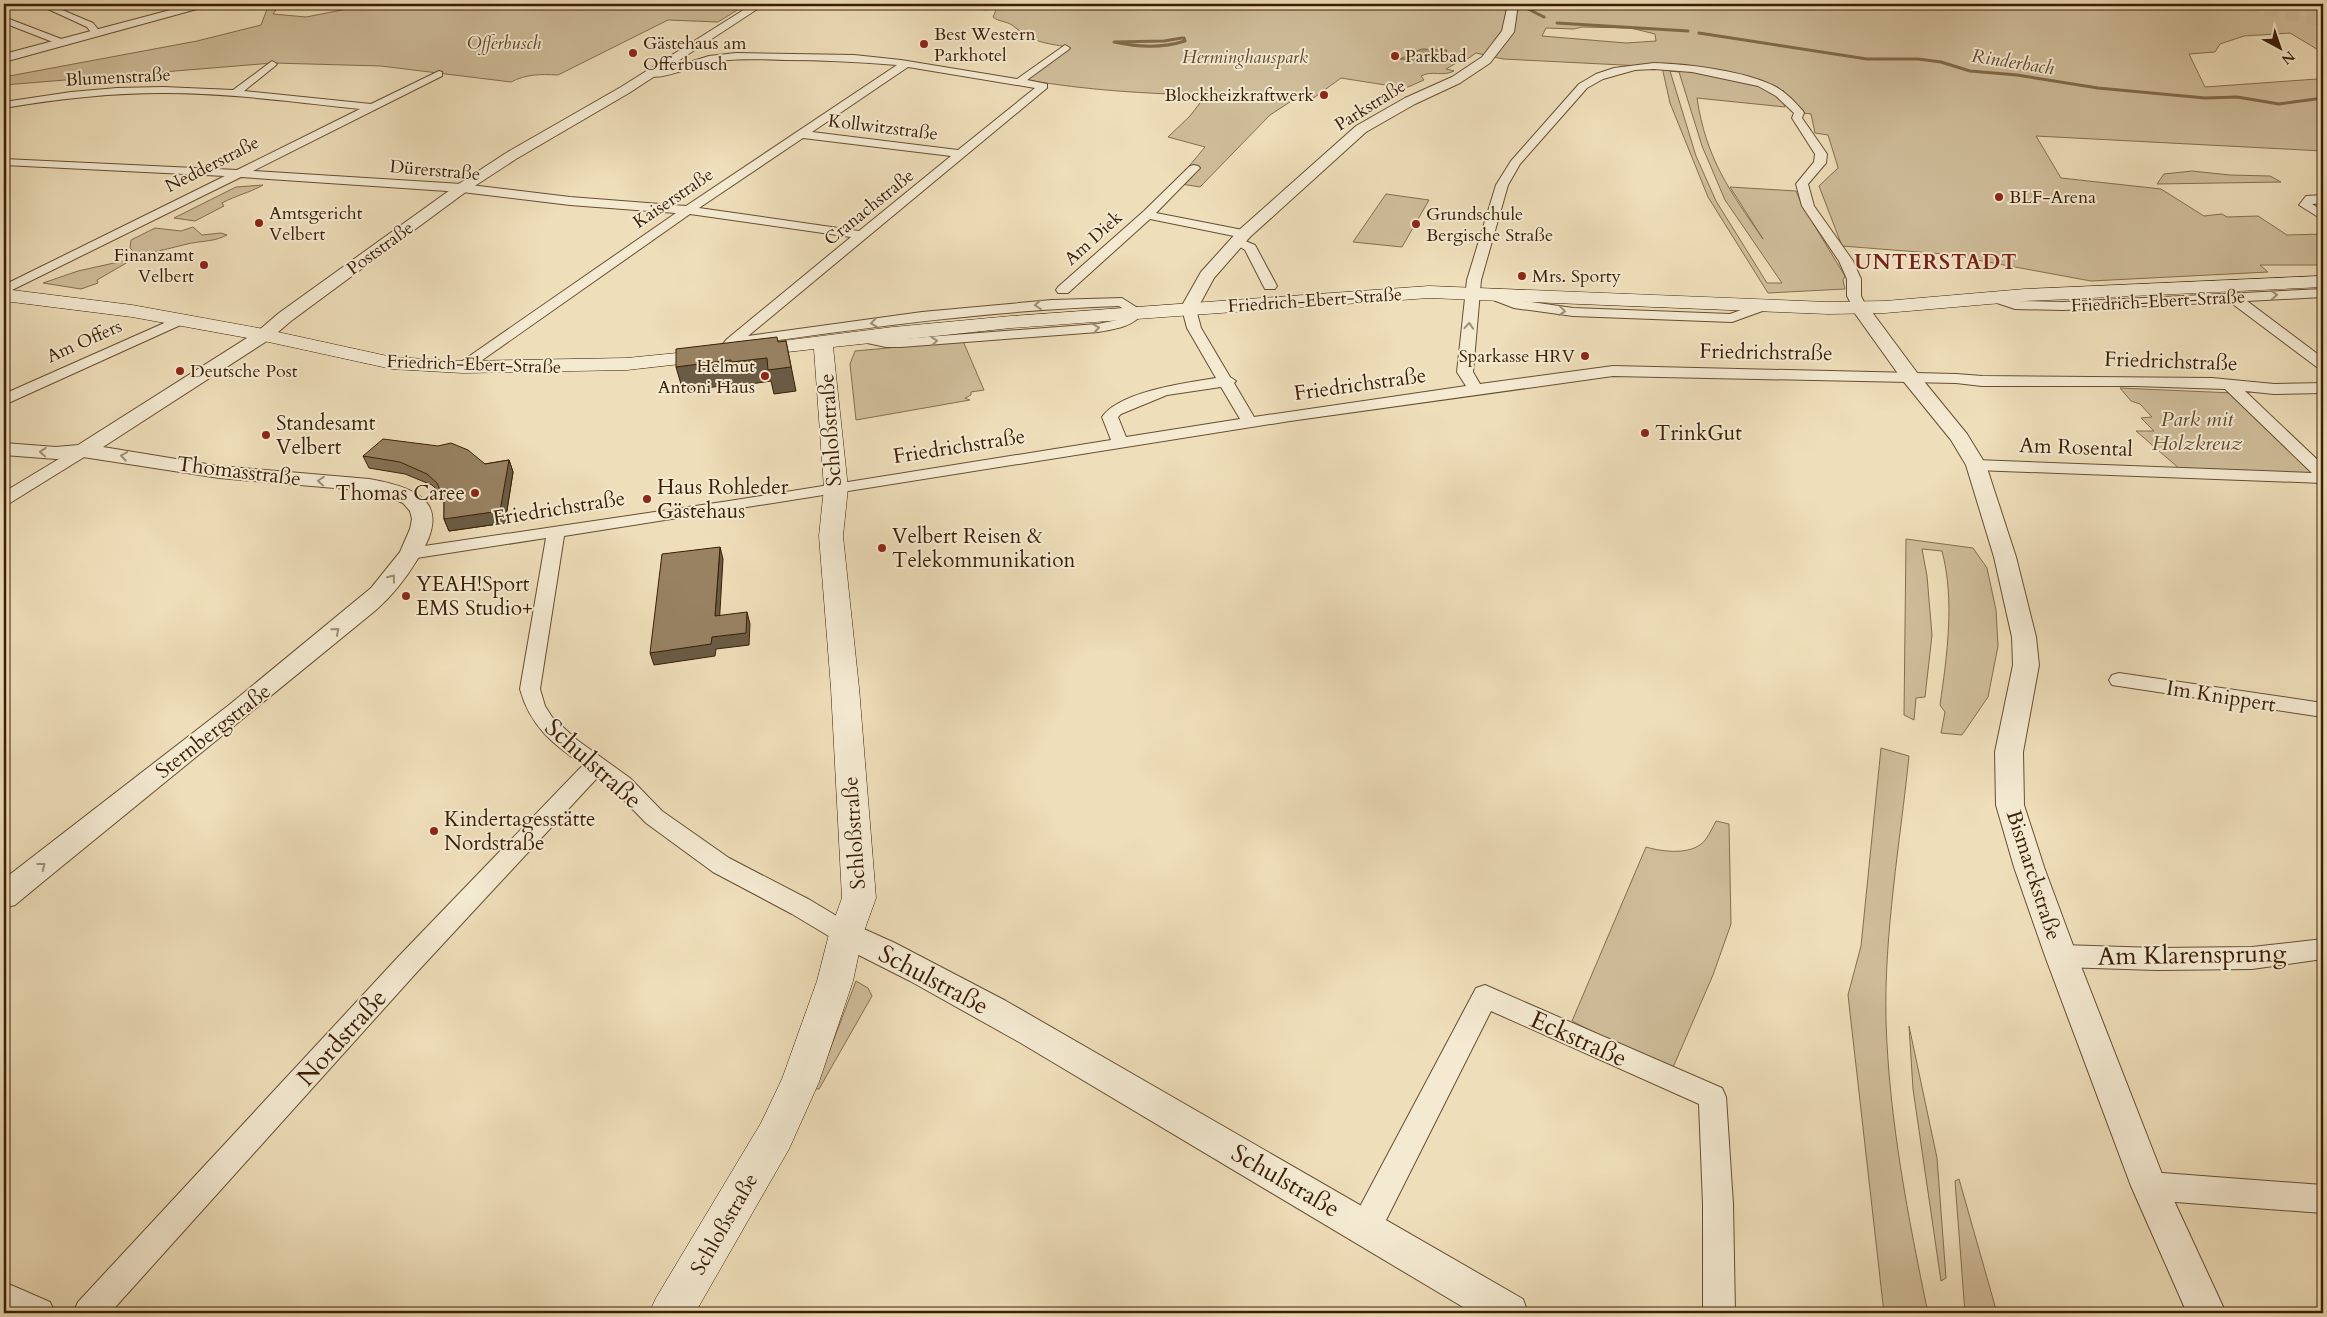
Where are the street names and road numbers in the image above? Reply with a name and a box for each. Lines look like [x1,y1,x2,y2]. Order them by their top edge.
street label: Blumenstraße [65,62,171,93]
street label: Parkstraße [1330,74,1411,137]
street label: Kollwitzstraße [827,108,939,147]
street label: Nedderstraße [161,130,264,199]
street label: Dürerstraße [389,154,481,187]
street label: Kaiserstraße [628,162,718,234]
street label: Cranachstraße [819,163,920,251]
street label: Am Diek [1059,205,1128,271]
street label: Poststraße [342,216,419,281]
street label: Friedrich-Ebert-Straße [1227,282,1403,319]
street label: Friedrich-Ebert-Straße [2070,284,2246,319]
street label: Am Offers [43,314,126,369]
street label: Friedrichstraße [1699,337,1833,368]
street label: Friedrichstraße [2104,345,2238,378]
street label: Friedrich-Ebert-Straße [386,349,562,380]
street label: Friedrichstraße [1292,361,1428,408]
street label: Schloßstraße [812,372,849,487]
street label: Friedrichstraße [891,422,1027,471]
street label: Am Rosental [2019,431,2133,464]
street label: Thomasstraße [175,450,303,493]
street label: Friedrichstraße [491,484,627,533]
street label: Im Knippert [2164,674,2278,719]
street label: Sternbergstraße [150,677,277,786]
street label: Schulstraße [537,711,649,817]
street label: Schloßstraße [836,775,873,890]
street label: Bismarckstraße [1999,806,2068,944]
street label: Am Klarensprung [2097,936,2287,974]
street label: Schulstraße [873,937,995,1023]
street label: Nordstraße [289,982,394,1094]
street label: Eckstraße [1525,1003,1632,1075]
street label: Schulstraße [1225,1136,1346,1226]
street label: Schloßstraße [684,1168,765,1281]

